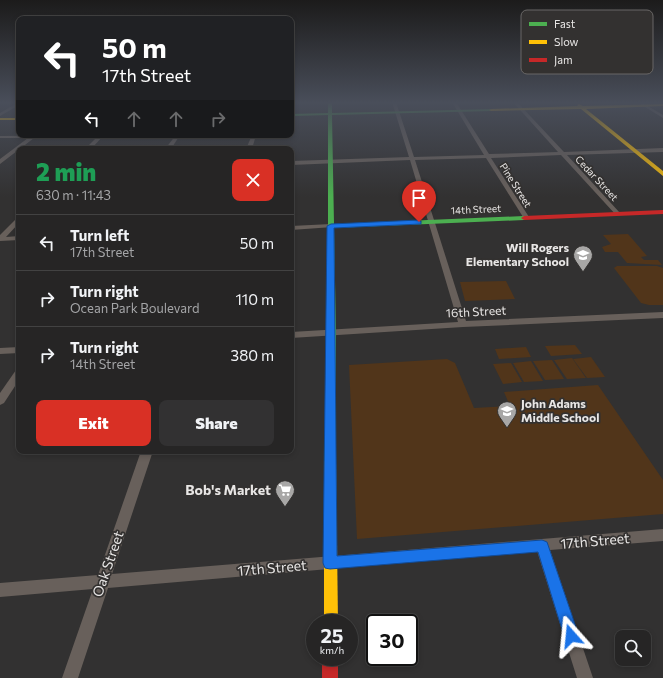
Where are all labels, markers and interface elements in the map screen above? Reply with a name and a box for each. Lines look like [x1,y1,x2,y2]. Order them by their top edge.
legend [521,10,653,74]
text: Fast [554,17,576,30]
text: 50 m [102,30,167,64]
icon: left [36,32,88,84]
text: Slow [554,35,579,48]
text: Jam [554,53,573,67]
text: 17th Street [102,64,191,86]
icon: left [81,108,103,130]
icon: ahead [123,108,145,130]
icon: ahead [165,108,187,130]
icon: right [207,108,229,130]
street label: Cedar Street [573,153,621,203]
text: 2 min [36,157,96,186]
button: close [232,159,274,201]
street label: Pine Street [498,161,534,209]
pin [402,181,436,222]
text: 630 m · 11:43 [36,187,111,203]
icon: arrive [408,187,430,209]
street label: 14th Street [451,202,501,216]
text: Turn left [70,226,129,244]
icon: left [36,232,58,254]
text: 50 m [240,234,274,252]
place label: Will Rogers Elementary School [466,240,569,268]
text: 17th Street [70,244,134,260]
school or university icon: Will Rogers Elementary School [572,244,594,272]
text: Turn right [70,282,139,300]
icon: right [36,288,58,310]
text: 110 m [235,290,274,308]
text: Ocean Park Boulevard [70,300,200,316]
street label: 16th Street [445,302,507,320]
text: Turn right [70,338,139,356]
icon: right [36,344,58,366]
text: 380 m [231,346,274,364]
text: 14th Street [70,356,135,372]
place label: John Adams Middle School [521,396,599,424]
button: Exit [36,400,151,446]
button: Share [159,400,274,446]
school or university icon: John Adams Middle School [496,400,518,428]
supermarket icon: Bob's Market [274,479,296,507]
place label: Bob's Market [185,481,271,498]
street label: Oak Street [88,528,127,599]
street label: 17th Street [560,529,631,552]
street label: 17th Street [237,556,308,579]
speed limit sign: 30 [366,614,418,666]
position arrow [550,615,592,657]
text: 25 [320,623,344,647]
map controls [615,630,651,666]
button: search [615,630,651,666]
text: km/h [320,644,344,656]

